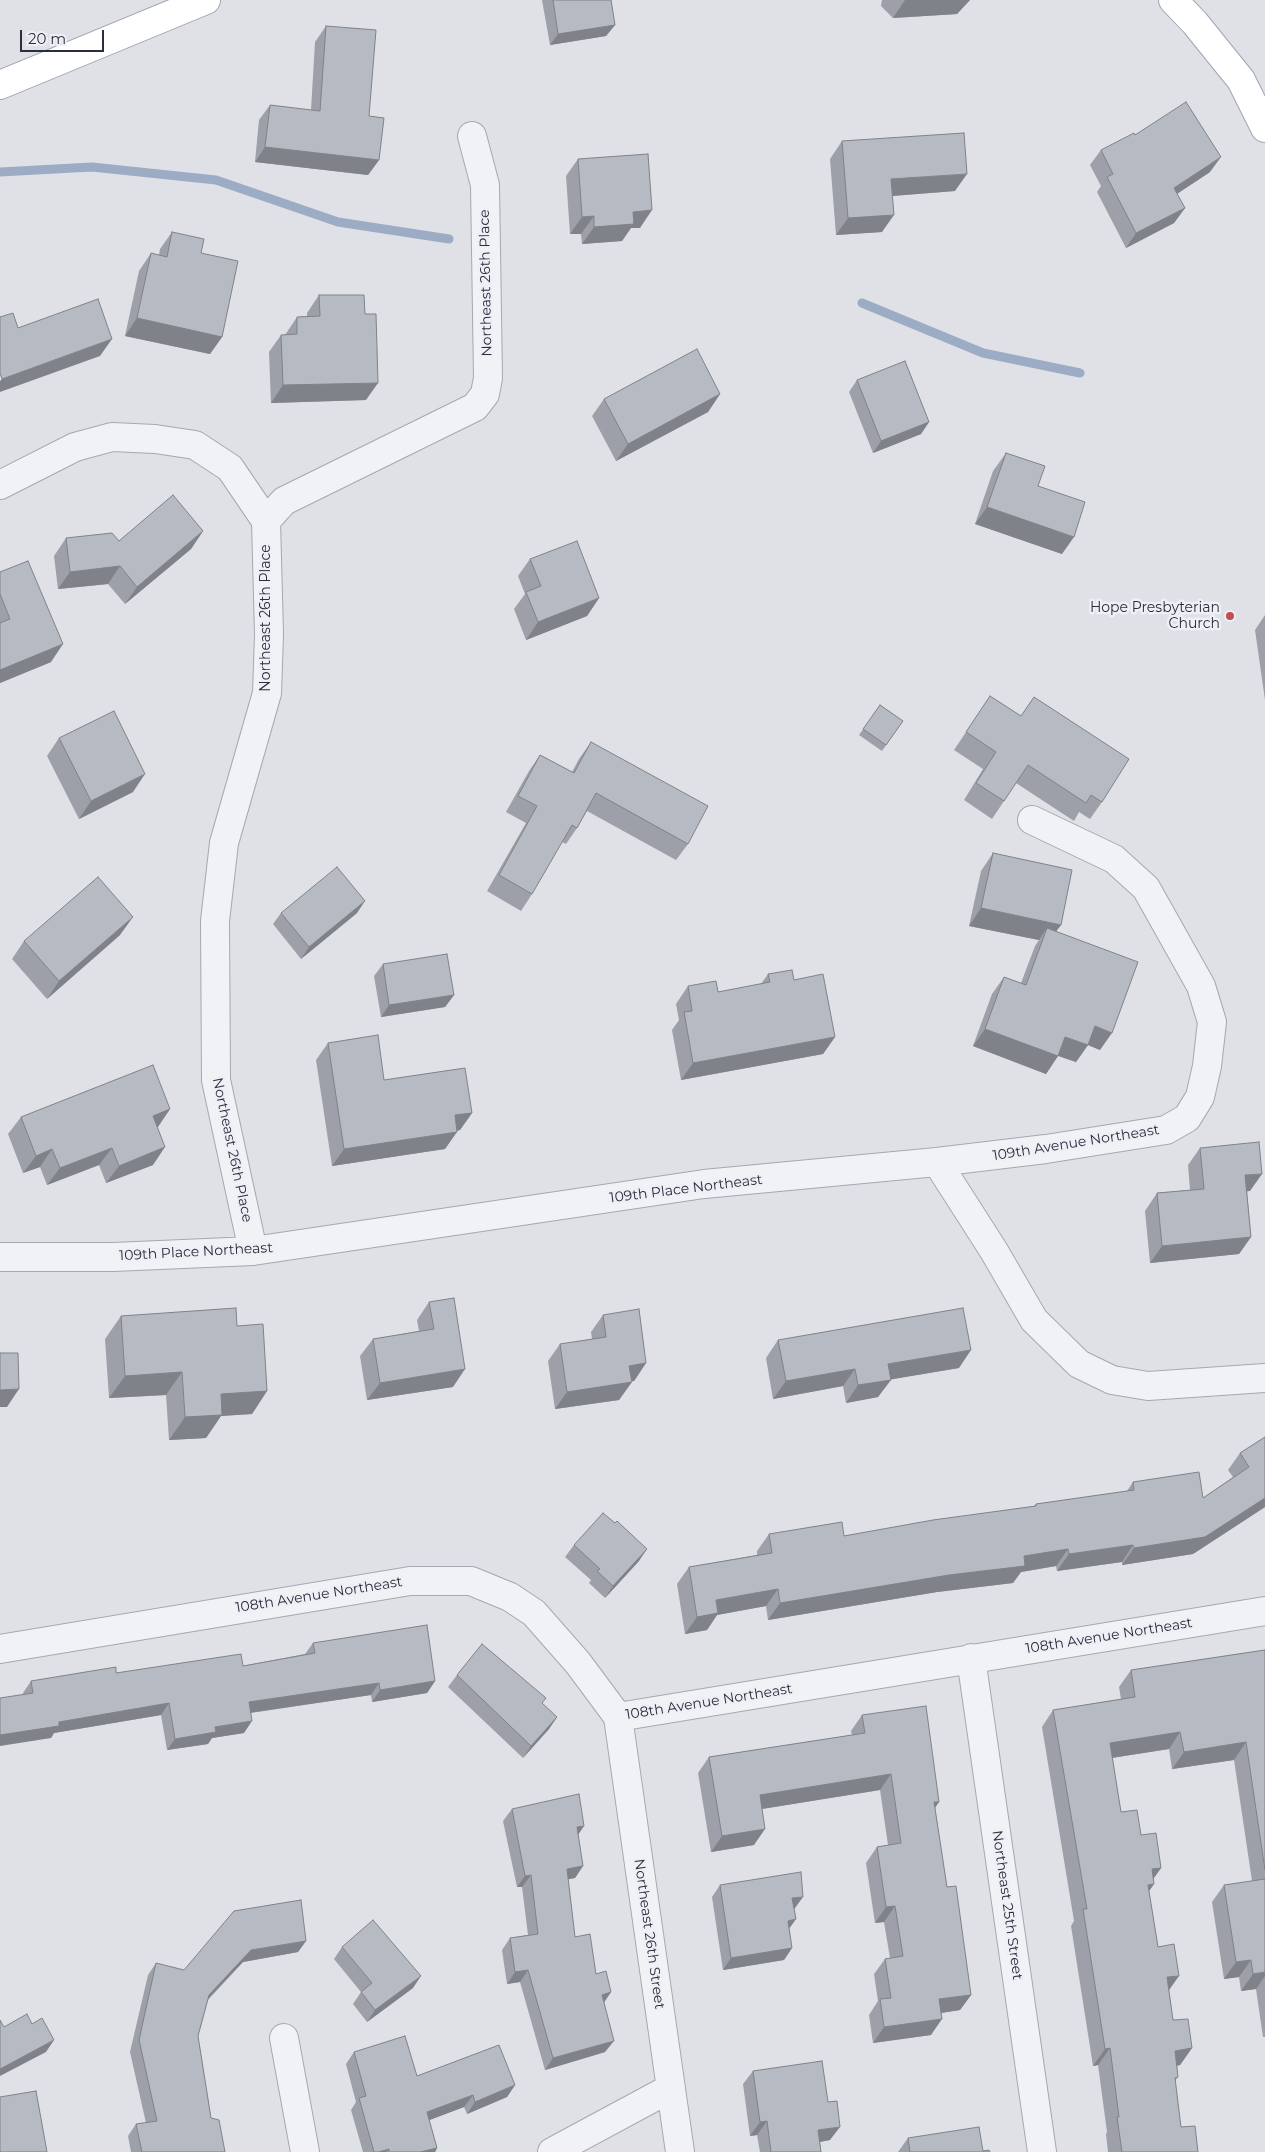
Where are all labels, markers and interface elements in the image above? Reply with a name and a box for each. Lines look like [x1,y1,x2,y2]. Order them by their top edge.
scale bar [22,20,106,52]
text: 20 m [28,29,66,48]
street label: Northeast 26th Place [476,209,496,357]
street label: Northeast 26th Place [258,544,274,692]
place label: Hope Presbyterian Church [1090,600,1220,632]
marker: Hope Presbyterian Church [1224,610,1236,622]
street label: Northeast 26th Place [208,1076,256,1224]
street label: 109th Avenue Northeast [991,1122,1161,1164]
street label: 109th Place Northeast [609,1171,763,1207]
street label: 109th Place Northeast [119,1240,273,1264]
street label: 108th Avenue Northeast [234,1574,404,1616]
street label: 108th Avenue Northeast [1024,1615,1194,1657]
street label: 108th Avenue Northeast [624,1681,794,1723]
street label: Northeast 25th Street [988,1829,1026,1981]
street label: Northeast 26th Street [630,1858,668,2010]

